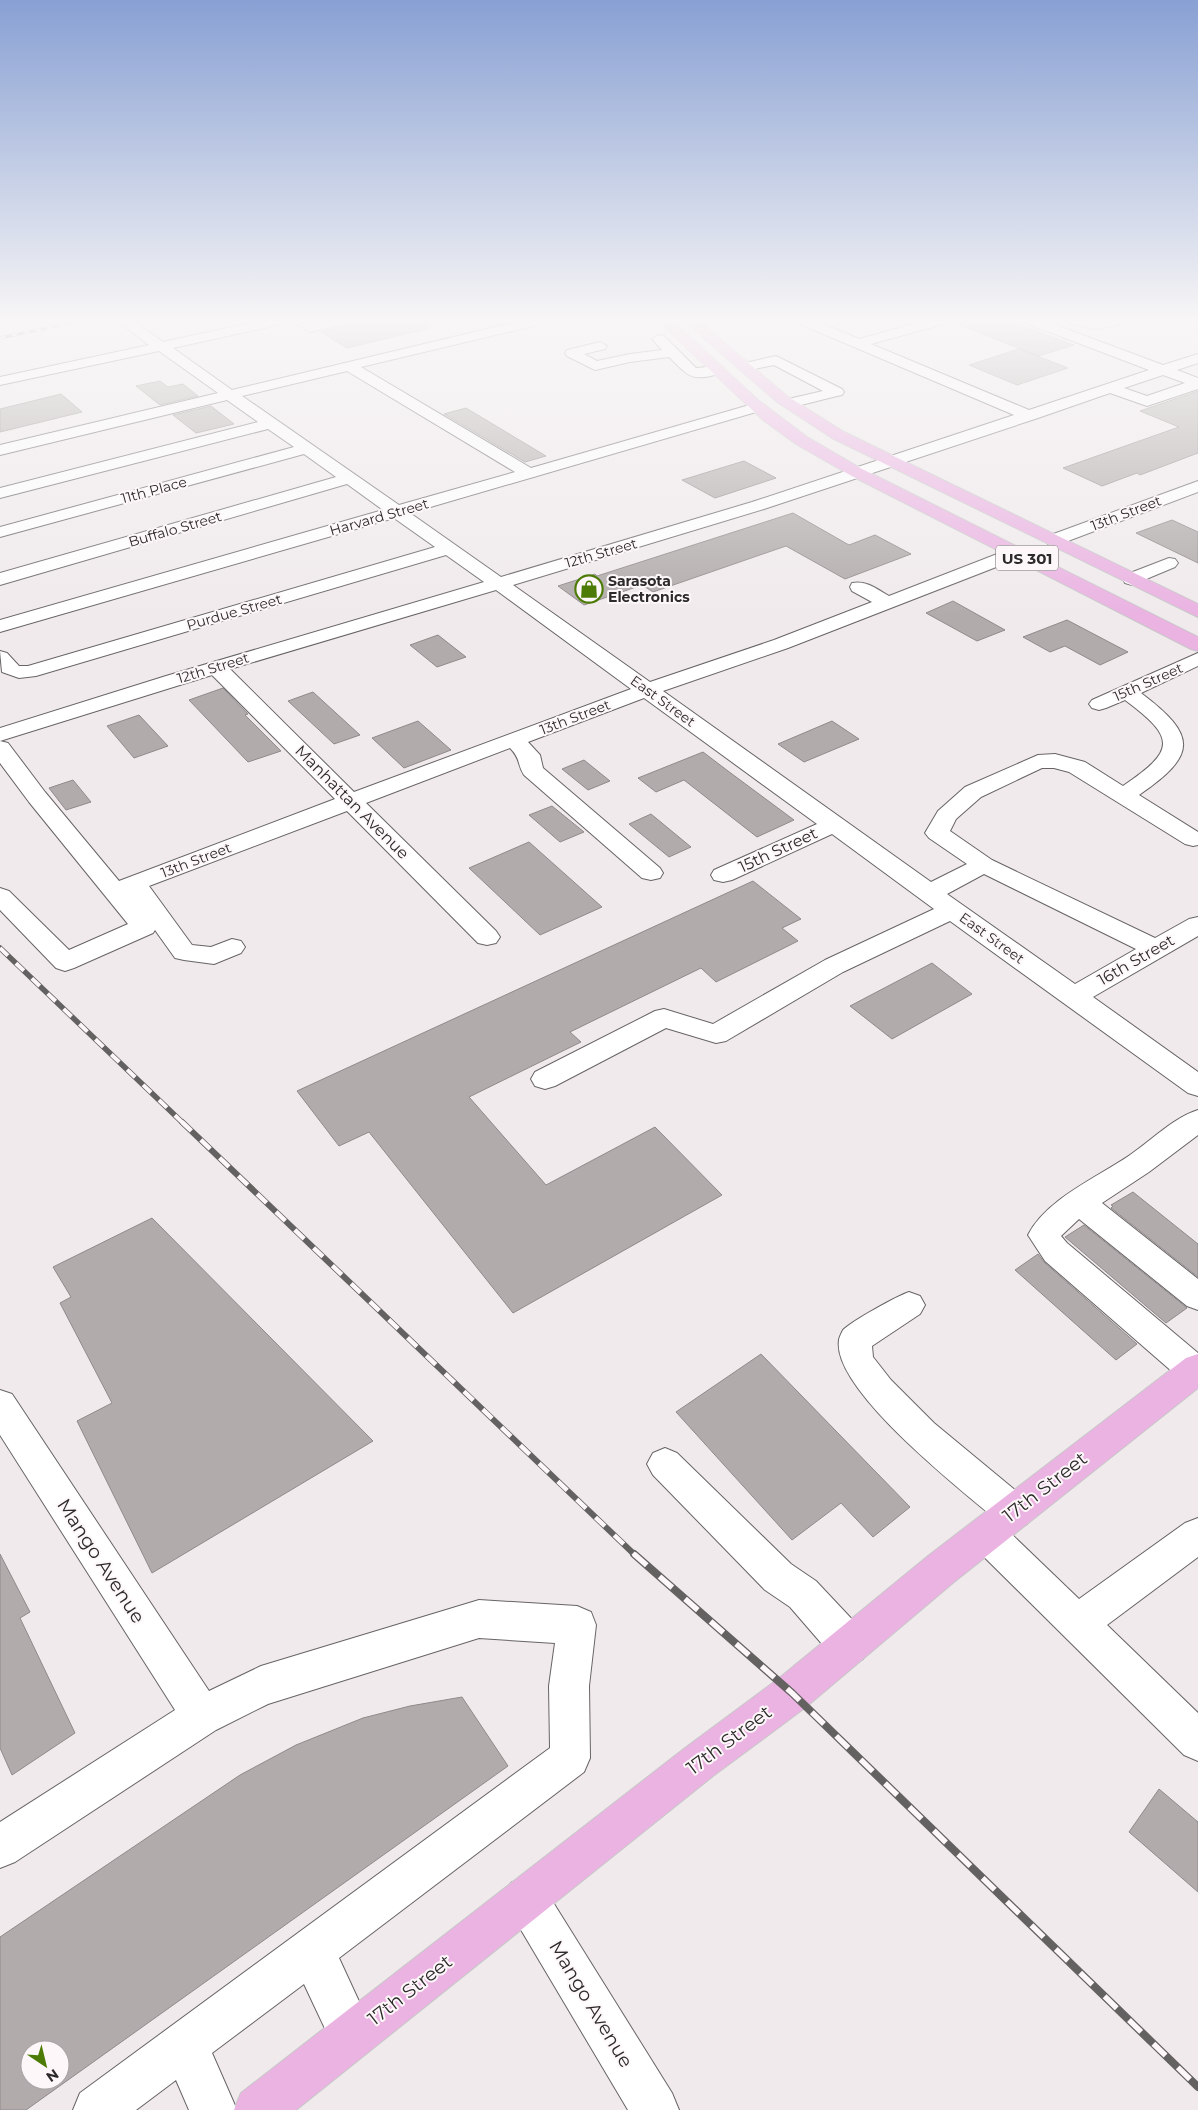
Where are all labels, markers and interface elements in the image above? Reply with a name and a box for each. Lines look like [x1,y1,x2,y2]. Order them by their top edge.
street label: 11th Place [119,473,189,507]
street label: 13th Street [1088,491,1164,535]
street label: Harvard Street [328,494,431,540]
street label: Buffalo Street [126,507,224,551]
street label: 12th Street [563,534,639,572]
road number: US 301 [996,546,1058,570]
place label: Sarasota Electronics [608,572,690,606]
shop icon: Sarasota Electronics [574,574,604,604]
street label: Purdue Street [184,590,284,634]
street label: 12th Street [175,648,251,687]
street label: 15th Street [1110,659,1186,705]
street label: East Street [627,671,699,731]
street label: 13th Street [537,695,613,739]
street label: Manhattan Avenue [291,741,413,863]
street label: 15th Street [736,823,821,877]
street label: 13th Street [158,838,234,882]
street label: East Street [956,908,1028,968]
street label: 16th Street [1094,930,1178,990]
street label: 17th Street [998,1447,1092,1527]
street label: Mango Avenue [52,1494,150,1628]
street label: 17th Street [682,1700,776,1780]
street label: Mango Avenue [544,1936,638,2072]
street label: 17th Street [363,1950,457,2030]
north arrow [20,2040,70,2090]
text: N [43,2065,62,2086]

